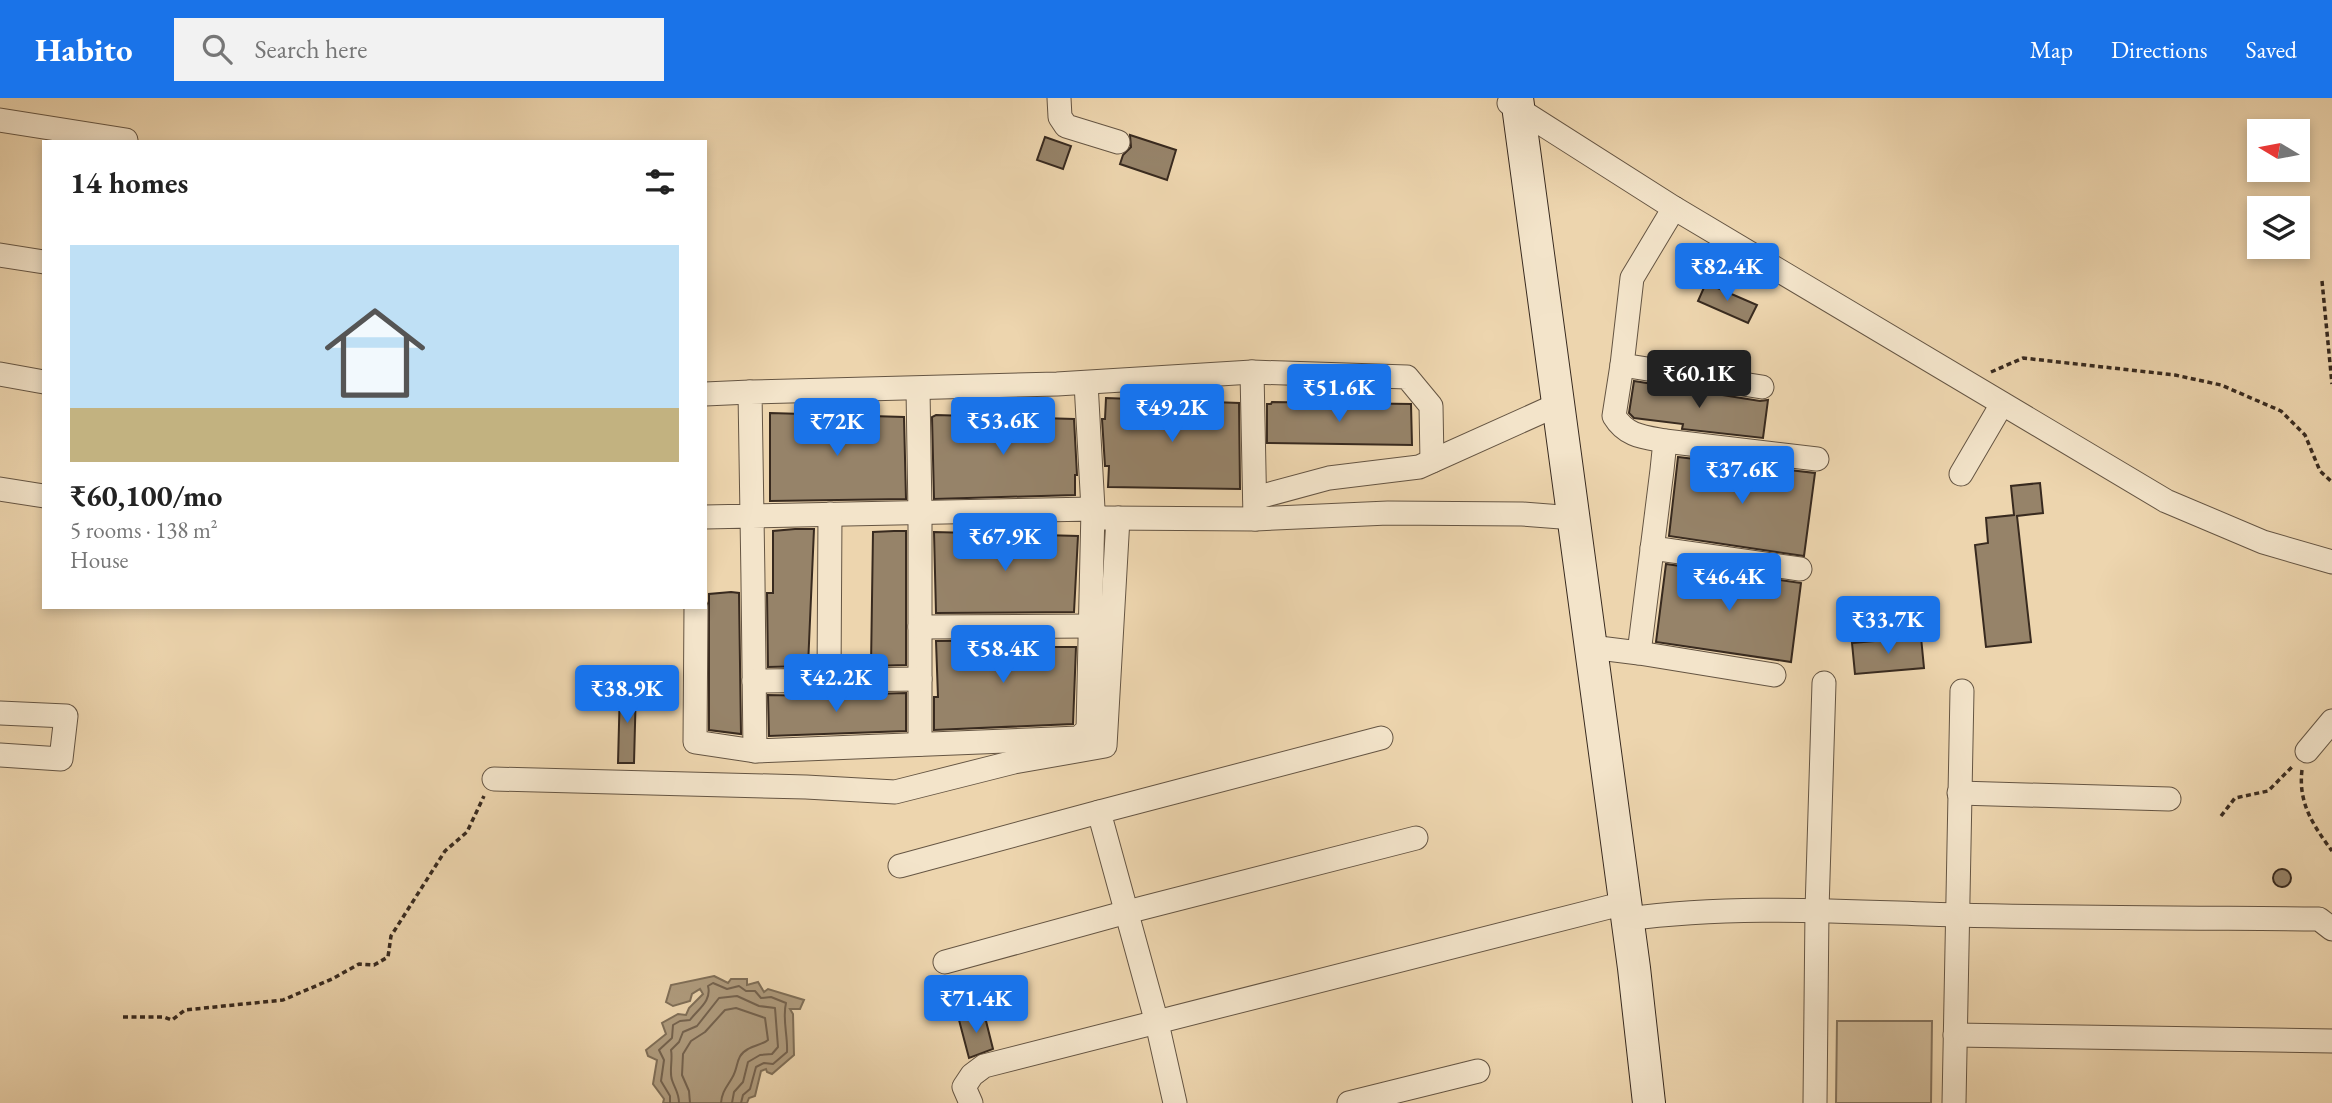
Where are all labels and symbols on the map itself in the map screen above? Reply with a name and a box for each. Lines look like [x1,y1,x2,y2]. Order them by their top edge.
north arrow [2247,119,2310,182]
pin: ₹82.4K [1670,244,1784,303]
pin: ₹60.1K [1642,350,1756,410]
pin: ₹51.6K [1282,364,1396,424]
pin: ₹49.2K [1115,384,1229,444]
pin: ₹72K [796,398,878,458]
pin: ₹53.6K [946,398,1060,457]
pin: ₹37.6K [1685,446,1799,506]
pin: ₹67.9K [948,514,1062,573]
pin: ₹46.4K [1672,554,1786,613]
pin: ₹33.7K [1831,596,1945,656]
pin: ₹58.4K [946,626,1060,685]
pin: ₹42.2K [779,654,893,714]
pin: ₹38.9K [570,666,684,725]
pin: ₹71.4K [919,976,1033,1035]

